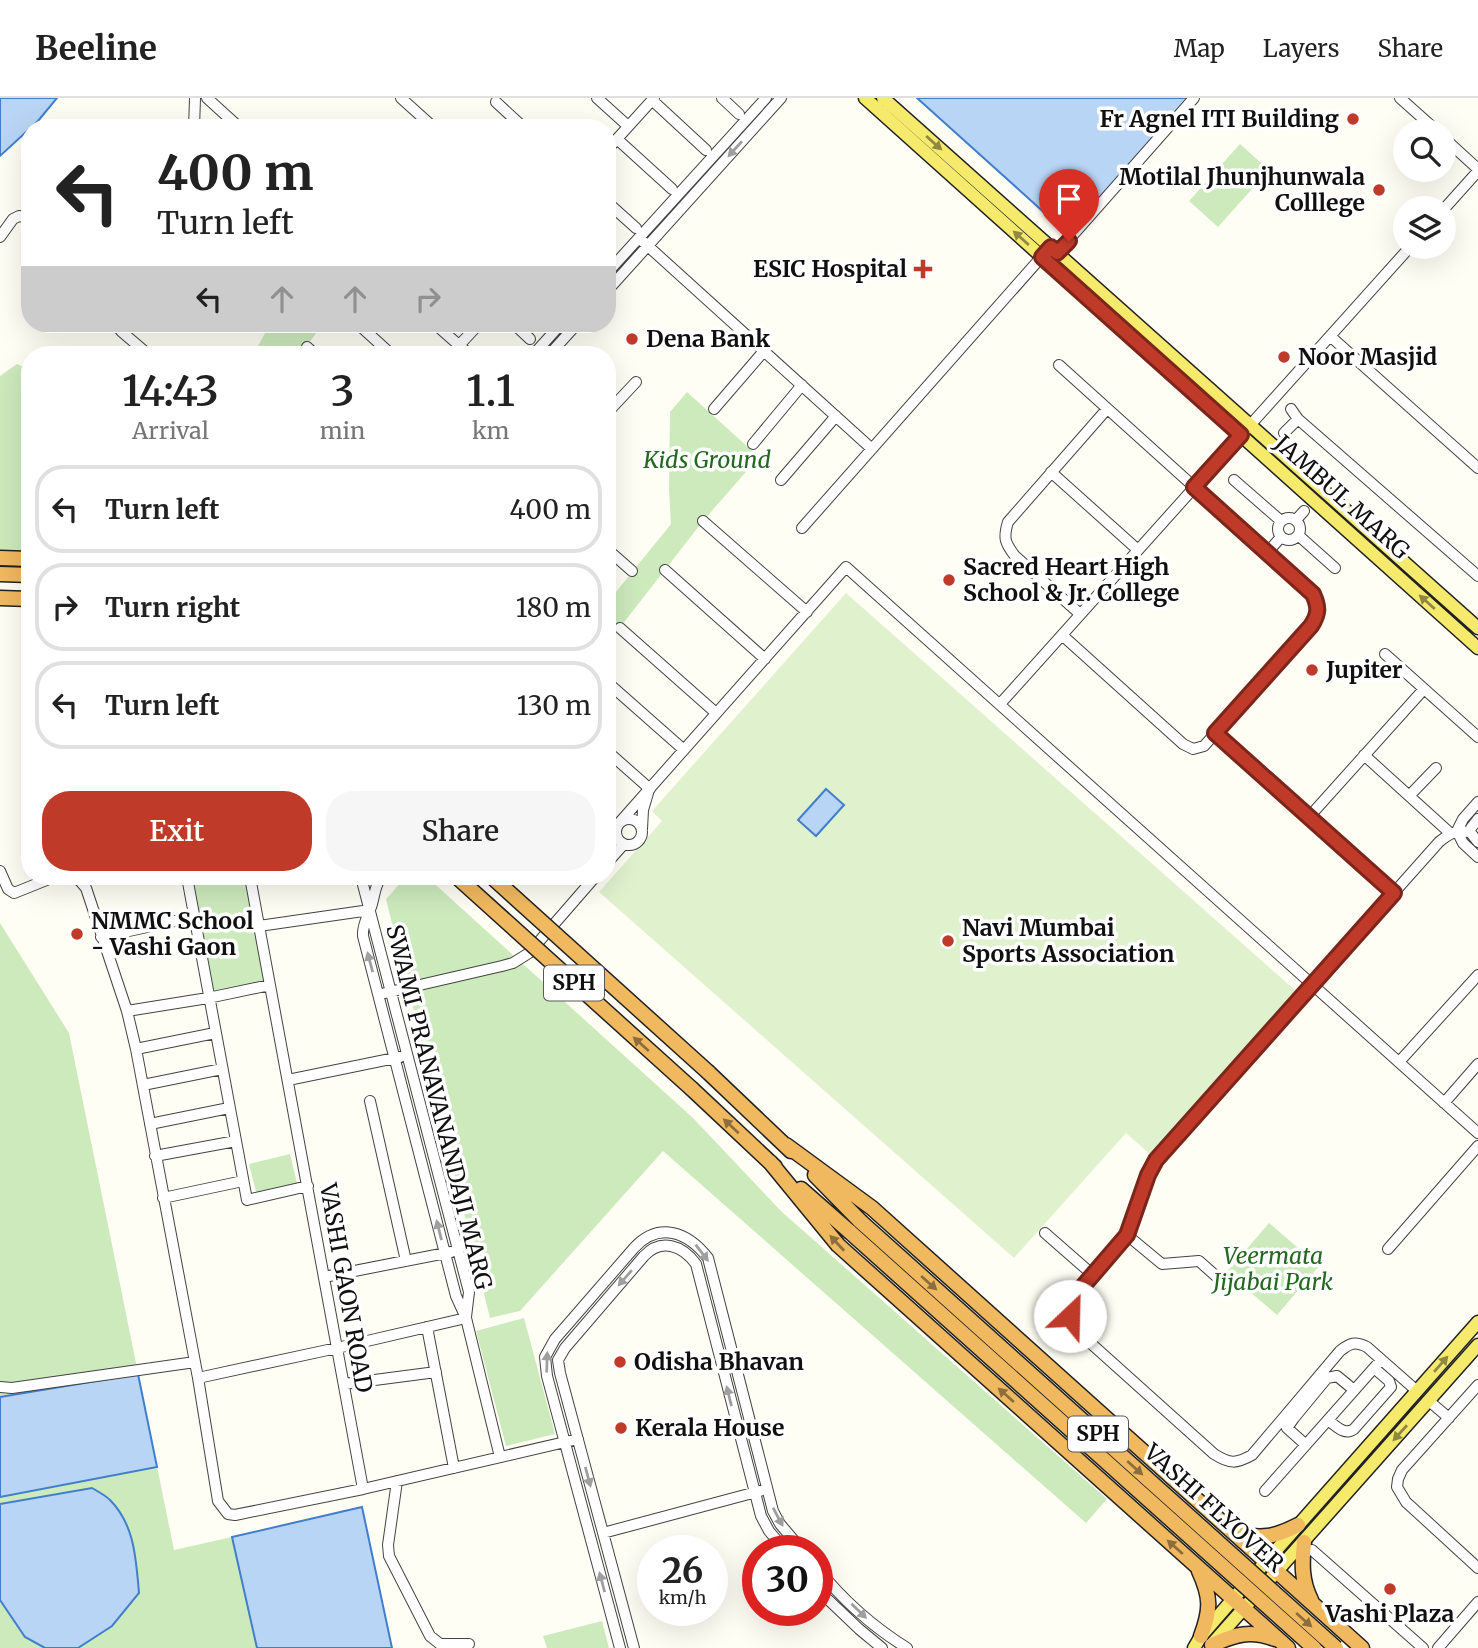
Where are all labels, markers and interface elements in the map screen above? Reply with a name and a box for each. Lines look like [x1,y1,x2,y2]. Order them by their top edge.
text: Beeline [35,28,157,69]
text: Map [1174,33,1225,64]
text: Layers [1263,33,1339,64]
text: Share [1377,33,1443,64]
place label: Fr Agnel ITI Building [1099,104,1340,133]
marker: Fr Agnel ITI Building [1345,111,1361,127]
map controls [1393,119,1456,259]
button: search [1393,119,1456,182]
one-way arrow [926,135,943,151]
one-way arrow [728,140,744,157]
text: 400 m [157,142,314,203]
icon: left [42,147,133,238]
place label: Motilal Jhunjhunwala Colllege [1119,162,1365,217]
pin [1039,169,1099,241]
icon: arrive [1050,180,1088,218]
marker: Motilal Jhunjhunwala Colllege [1371,182,1387,198]
button: layers [1393,196,1456,259]
text: Turn left [157,203,294,243]
one-way arrow [1012,231,1029,246]
place label: ESIC Hospital [753,254,908,283]
marker: ESIC Hospital [913,259,933,279]
icon: left [190,280,228,318]
icon: ahead [263,280,301,318]
icon: ahead [336,280,374,318]
icon: right [409,280,447,318]
place label: Dena Bank [646,324,770,353]
marker: Dena Bank [624,331,640,347]
place label: Noor Masjid [1298,342,1437,371]
marker: Noor Masjid [1276,349,1292,365]
text: 14:43 [122,365,219,417]
text: 3 [331,365,355,417]
text: 1.1 [466,365,515,417]
text: Arrival [132,416,209,445]
text: min [320,416,365,445]
text: km [472,416,509,445]
street label: JAMBUL MARG [1268,428,1416,565]
park label: Kids Ground [642,445,771,474]
icon: left [46,490,84,528]
text: Turn left [105,493,219,526]
text: 400 m [510,493,591,526]
place label: Sacred Heart High School & Jr. College [963,552,1180,607]
marker: Sacred Heart High School & Jr. College [941,572,957,588]
icon: right [46,588,84,626]
text: Turn right [105,591,240,624]
text: 180 m [516,591,591,624]
one-way arrow [1418,594,1436,610]
place label: Jupiter [1325,655,1403,684]
marker: Jupiter [1304,662,1320,678]
icon: left [46,686,84,724]
text: Turn left [105,689,219,722]
text: 130 m [517,689,591,722]
button: Exit [42,791,312,871]
button: Share [326,791,595,871]
place label: NMMC School - Vashi Gaon [91,906,254,961]
place label: Navi Mumbai Sports Association [962,913,1175,968]
street label: SWAMI PRANAVANANDAJI MARG [380,921,499,1293]
marker: NMMC School - Vashi Gaon [69,926,85,942]
marker: Navi Mumbai Sports Association [940,933,956,949]
one-way arrow [364,951,375,973]
road number: SPH [544,966,604,1001]
one-way arrow [633,1036,650,1052]
one-way arrow [722,1118,740,1134]
street label: VASHI GAON ROAD [314,1180,379,1395]
one-way arrow [433,1219,444,1241]
one-way arrow [830,1235,846,1252]
park label: Veermata Jijabai Park [1210,1241,1333,1296]
one-way arrow [695,1243,709,1262]
one-way arrow [617,1269,633,1287]
one-way arrow [920,1275,938,1291]
position arrow [1033,1279,1107,1353]
place label: Odisha Bhavan [634,1347,804,1376]
one-way arrow [542,1351,553,1373]
marker: Odisha Bhavan [612,1354,628,1370]
one-way arrow [1432,1356,1448,1373]
one-way arrow [724,1385,734,1406]
one-way arrow [998,1388,1015,1404]
place label: Kerala House [635,1413,784,1442]
road number: SPH [1068,1416,1128,1452]
marker: Kerala House [613,1420,629,1436]
one-way arrow [1392,1424,1408,1442]
street label: VASHI FLYOVER [1138,1437,1290,1578]
one-way arrow [1126,1459,1143,1475]
one-way arrow [583,1467,594,1489]
one-way arrow [772,1507,784,1527]
speed limit sign: 30 [742,1535,833,1626]
one-way arrow [1166,1539,1184,1555]
text: 26 [662,1549,703,1593]
one-way arrow [596,1571,607,1593]
marker: Vashi Plaza [1382,1581,1398,1597]
text: km/h [659,1586,706,1609]
place label: Vashi Plaza [1325,1599,1455,1628]
one-way arrow [851,1603,868,1620]
one-way arrow [1295,1611,1312,1627]

